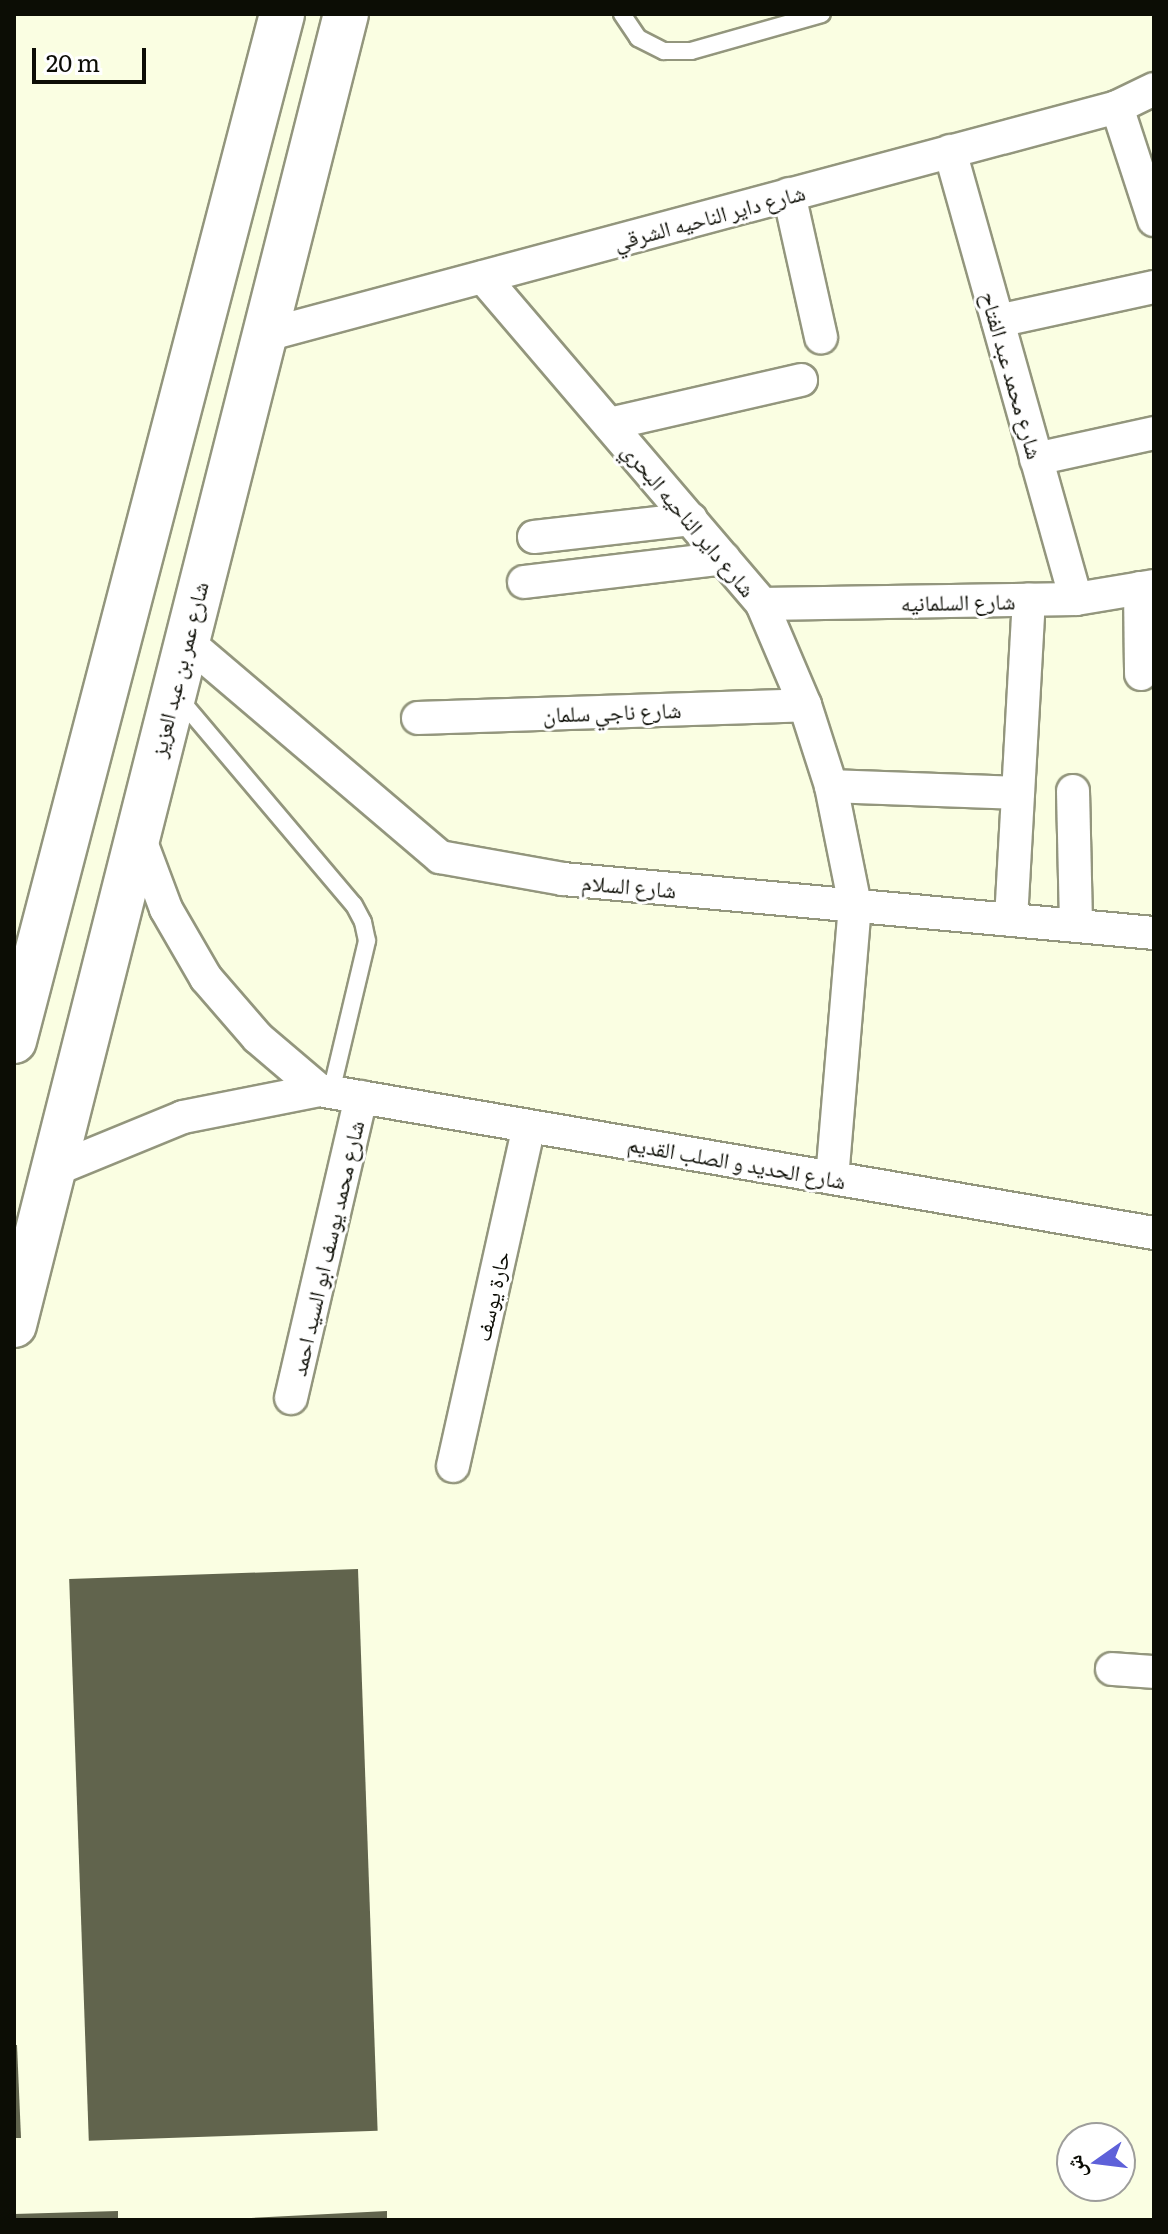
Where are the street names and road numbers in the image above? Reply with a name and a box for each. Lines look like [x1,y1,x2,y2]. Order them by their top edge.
street label: شارع داير الناحيه الشرقي [610,178,808,254]
street label: شارع محمد عبد الفتاح [976,288,1050,462]
street label: شارع داير الناحيه البحري [618,437,762,601]
street label: شارع عمر بن عبد العزيز [143,579,213,759]
street label: شارع السلمانيه [900,587,1016,615]
street label: شارع ناجي سلمان [542,695,682,727]
street label: شارع السلام [581,868,677,902]
street label: شارع محمد يوسف ابو السيد احمد [284,1118,368,1378]
street label: شارع الحديد و الصلب القديم [626,1129,848,1193]
street label: حارة يوسف [468,1248,514,1344]

